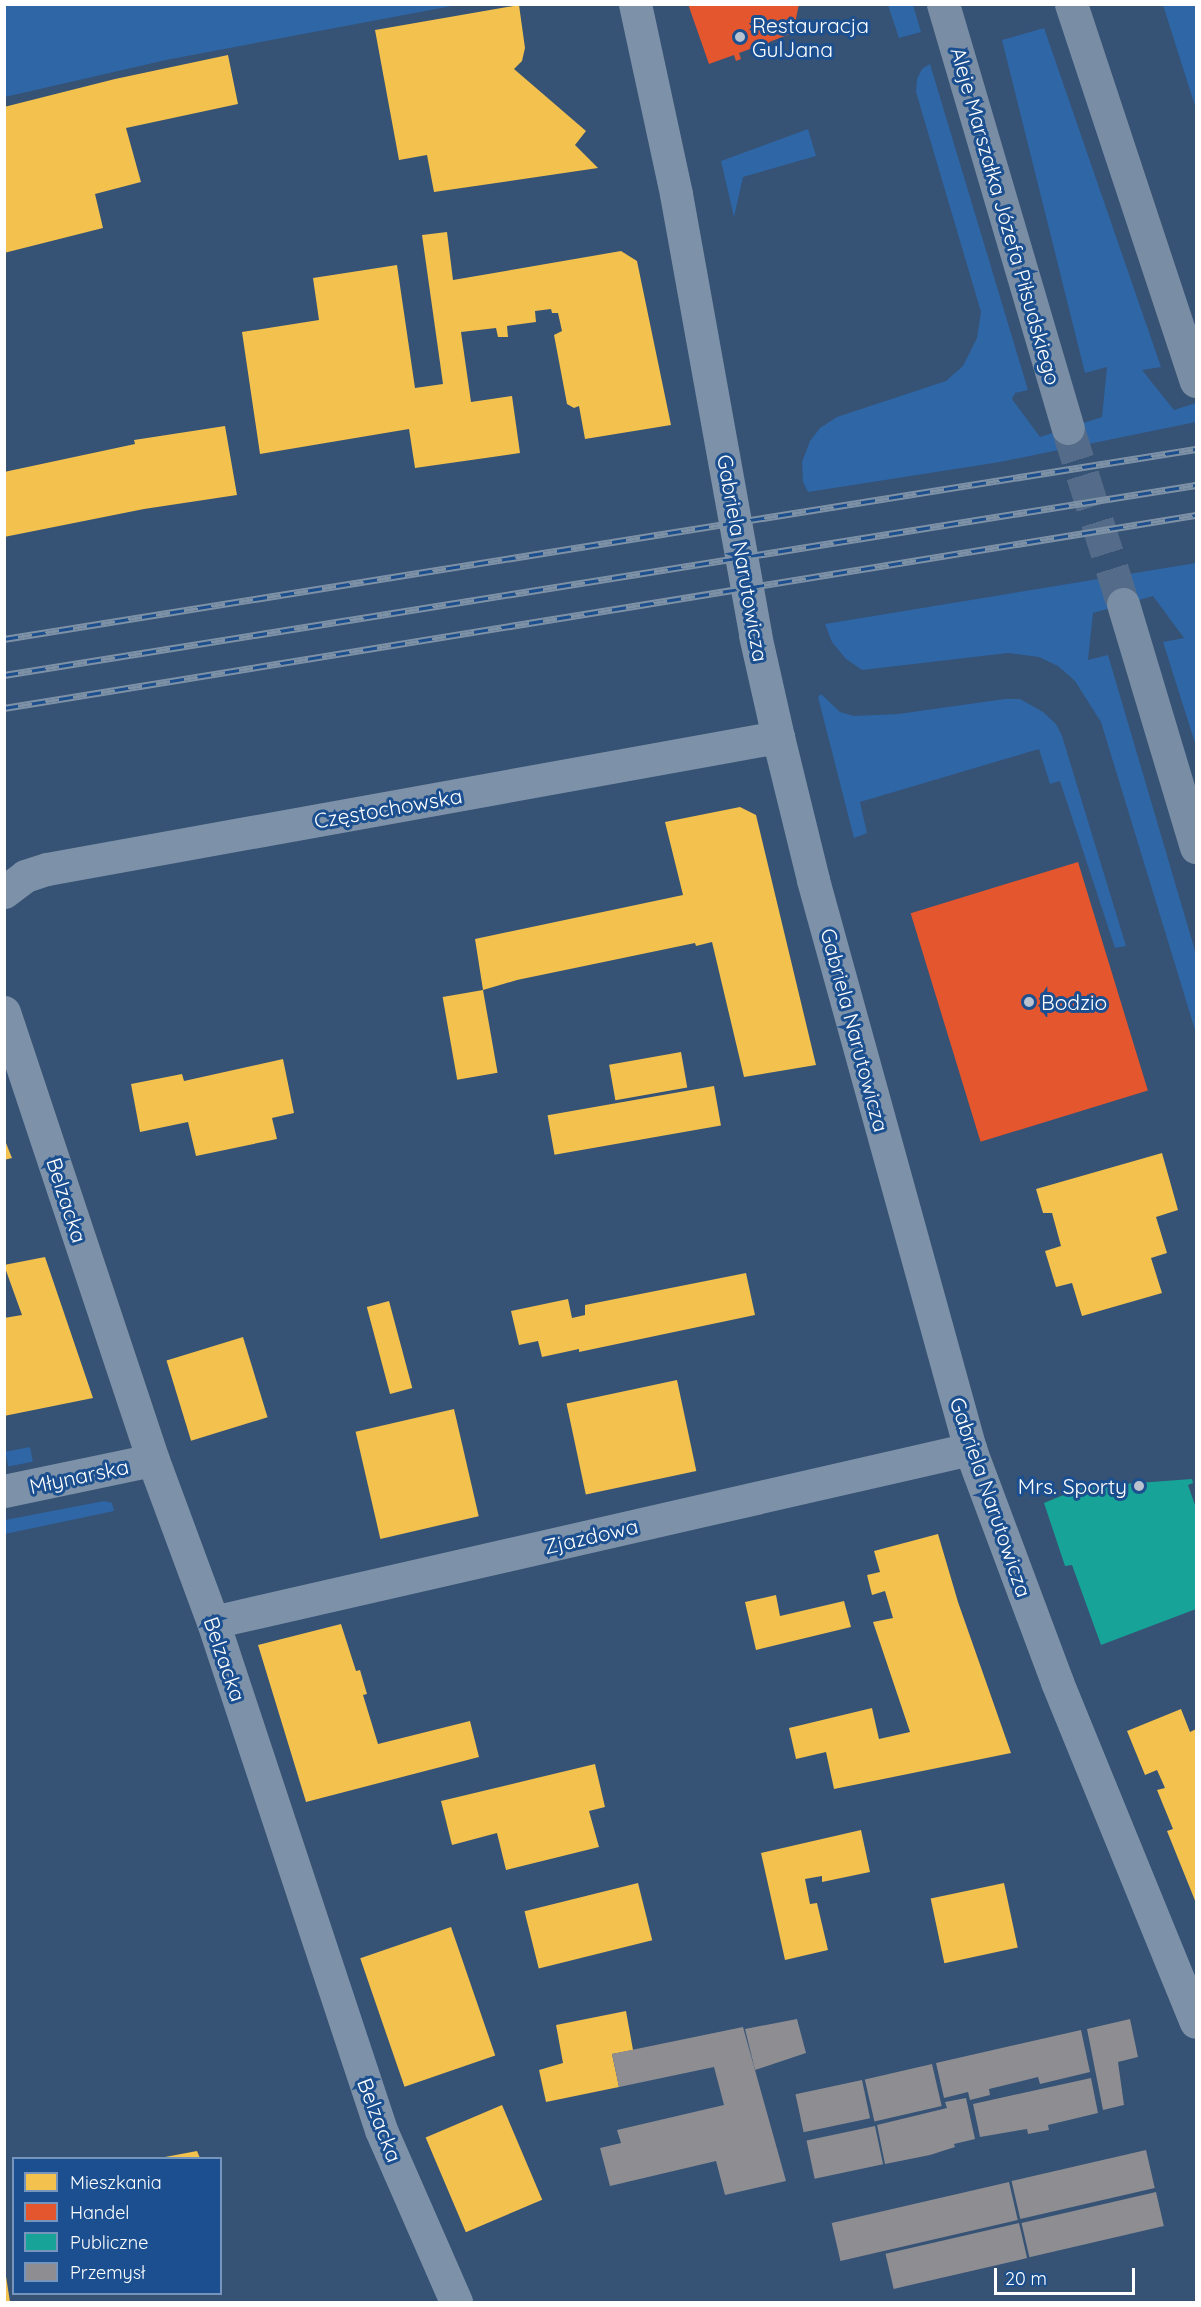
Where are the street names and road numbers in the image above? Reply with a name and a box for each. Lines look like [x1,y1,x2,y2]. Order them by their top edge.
street label: Aleje Marszałka Józefa Piłsudskiego [946,44,1066,388]
street label: Gabriela Narutowicza [712,453,774,663]
street label: Częstochowska [312,783,464,833]
street label: Gabriela Narutowicza [816,925,894,1135]
street label: Belzacka [41,1154,93,1246]
street label: Gabriela Narutowicza [945,1394,1037,1600]
street label: Młynarska [27,1453,131,1499]
street label: Zjazdowa [542,1513,640,1559]
street label: Belzacka [199,1613,251,1705]
street label: Belzacka [352,2074,408,2166]

